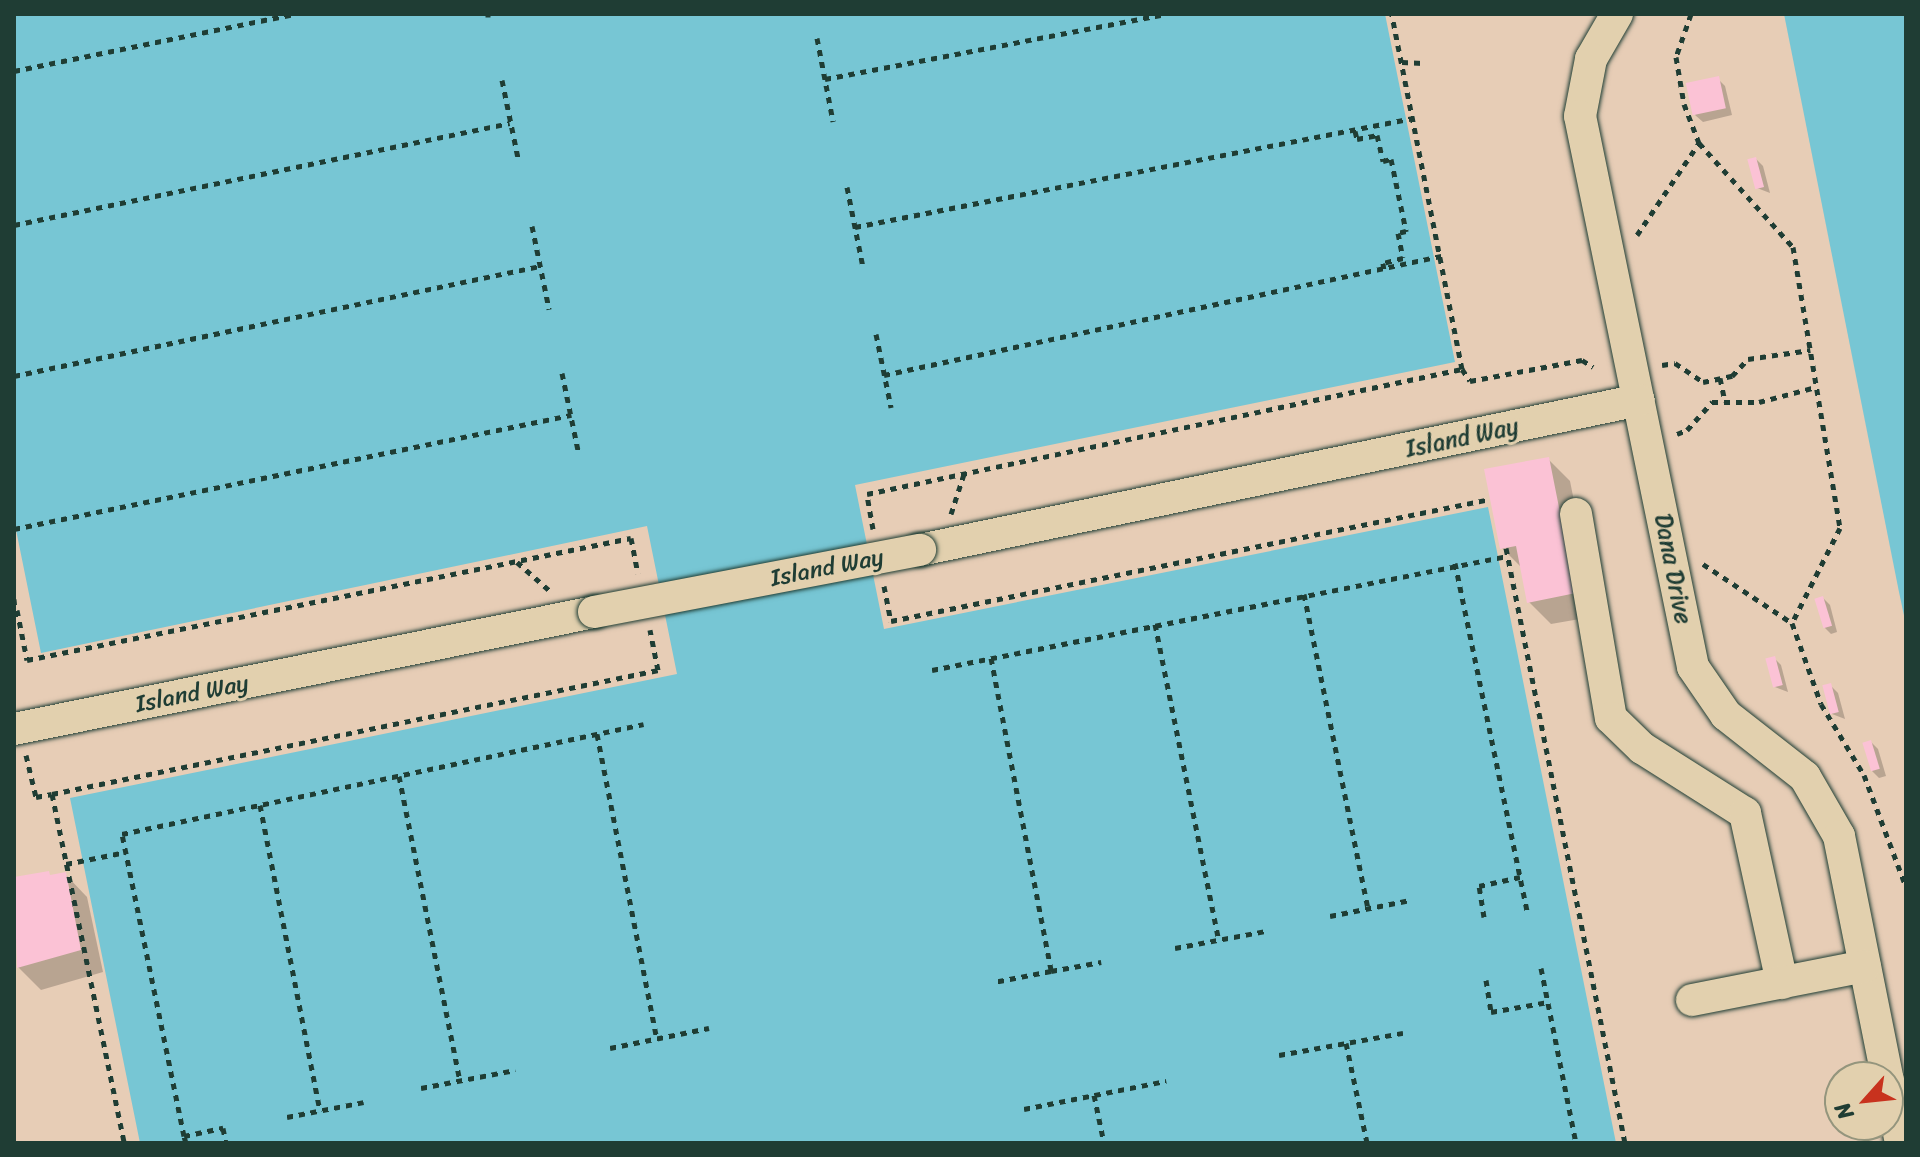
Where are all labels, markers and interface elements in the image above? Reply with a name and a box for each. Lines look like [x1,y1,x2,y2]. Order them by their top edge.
street label: Island Way [1403,412,1521,464]
street label: Dana Drive [1648,511,1698,627]
street label: Island Way [768,543,886,593]
street label: Island Way [133,669,251,719]
north arrow [1824,1061,1904,1141]
text: N [1823,1096,1865,1127]

